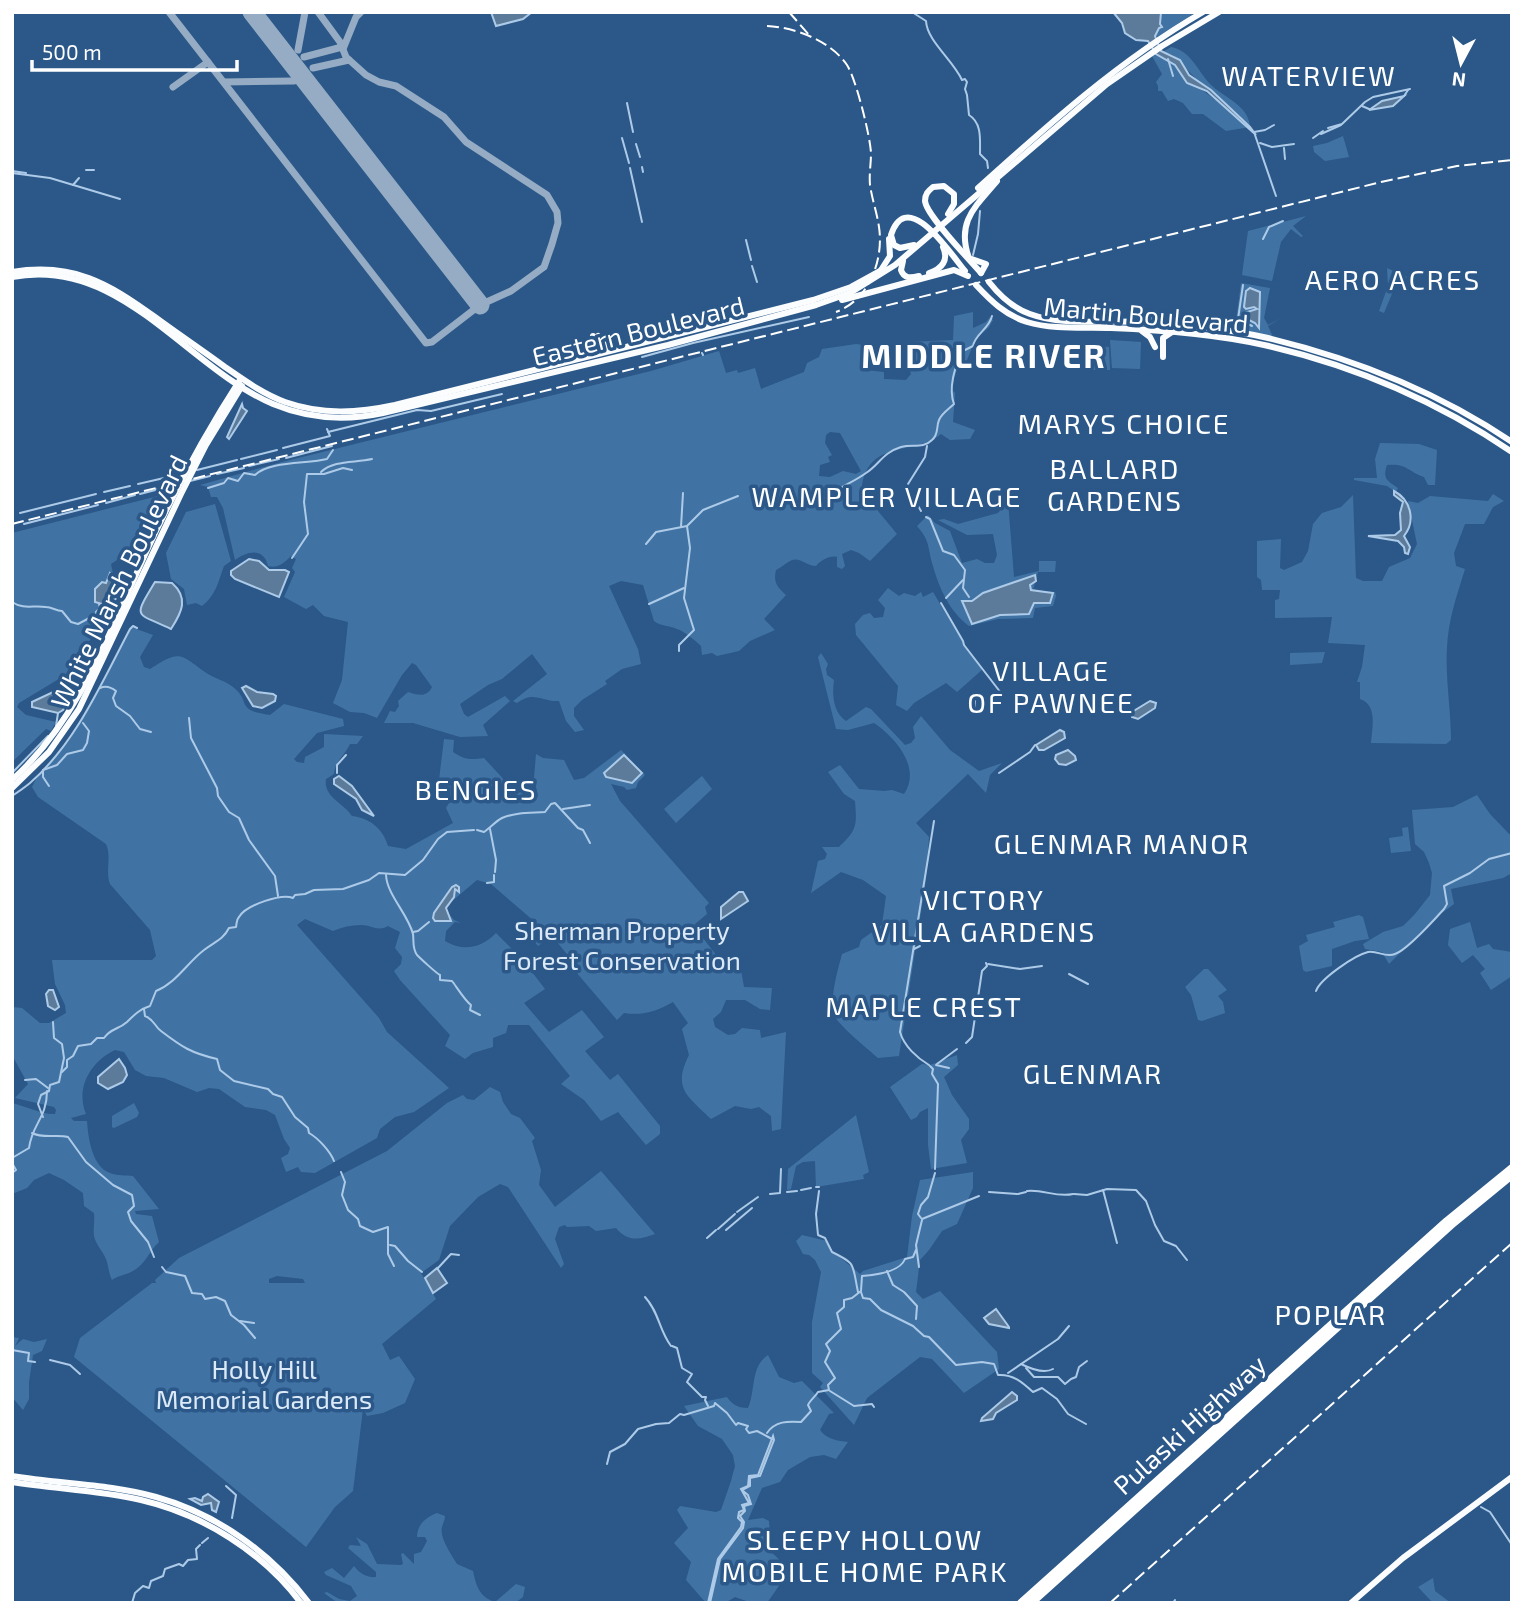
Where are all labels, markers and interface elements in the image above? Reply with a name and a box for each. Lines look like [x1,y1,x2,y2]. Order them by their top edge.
scale bar [32,28,236,72]
north arrow [1426,28,1496,98]
text: 500 m [42,39,102,64]
district label: WATERVIEW [1221,58,1397,92]
text: N [1451,68,1467,93]
district label: AERO ACRES [1305,262,1481,296]
street label: Eastern Boulevard [529,289,747,371]
street label: Martin Boulevard [1043,290,1249,338]
district label: MIDDLE RIVER [861,335,1107,375]
district label: MARYS CHOICE [1017,406,1231,440]
street label: White Marsh Boulevard [43,449,193,713]
district label: BALLARD GARDENS [1047,451,1183,517]
district label: WAMPLER VILLAGE [751,479,1023,513]
district label: VILLAGE OF PAWNEE [967,653,1135,719]
district label: BENGIES [414,772,538,806]
district label: GLENMAR MANOR [994,826,1250,860]
district label: VICTORY VILLA GARDENS [872,882,1096,948]
park label: Sherman Property Forest Conservation [503,914,741,975]
district label: MAPLE CREST [825,989,1023,1023]
district label: GLENMAR [1023,1056,1163,1090]
district label: POPLAR [1275,1297,1387,1331]
street label: Pulaski Highway [1107,1348,1272,1500]
park label: Holly Hill Memorial Gardens [156,1353,372,1414]
district label: SLEEPY HOLLOW MOBILE HOME PARK [722,1522,1008,1588]

